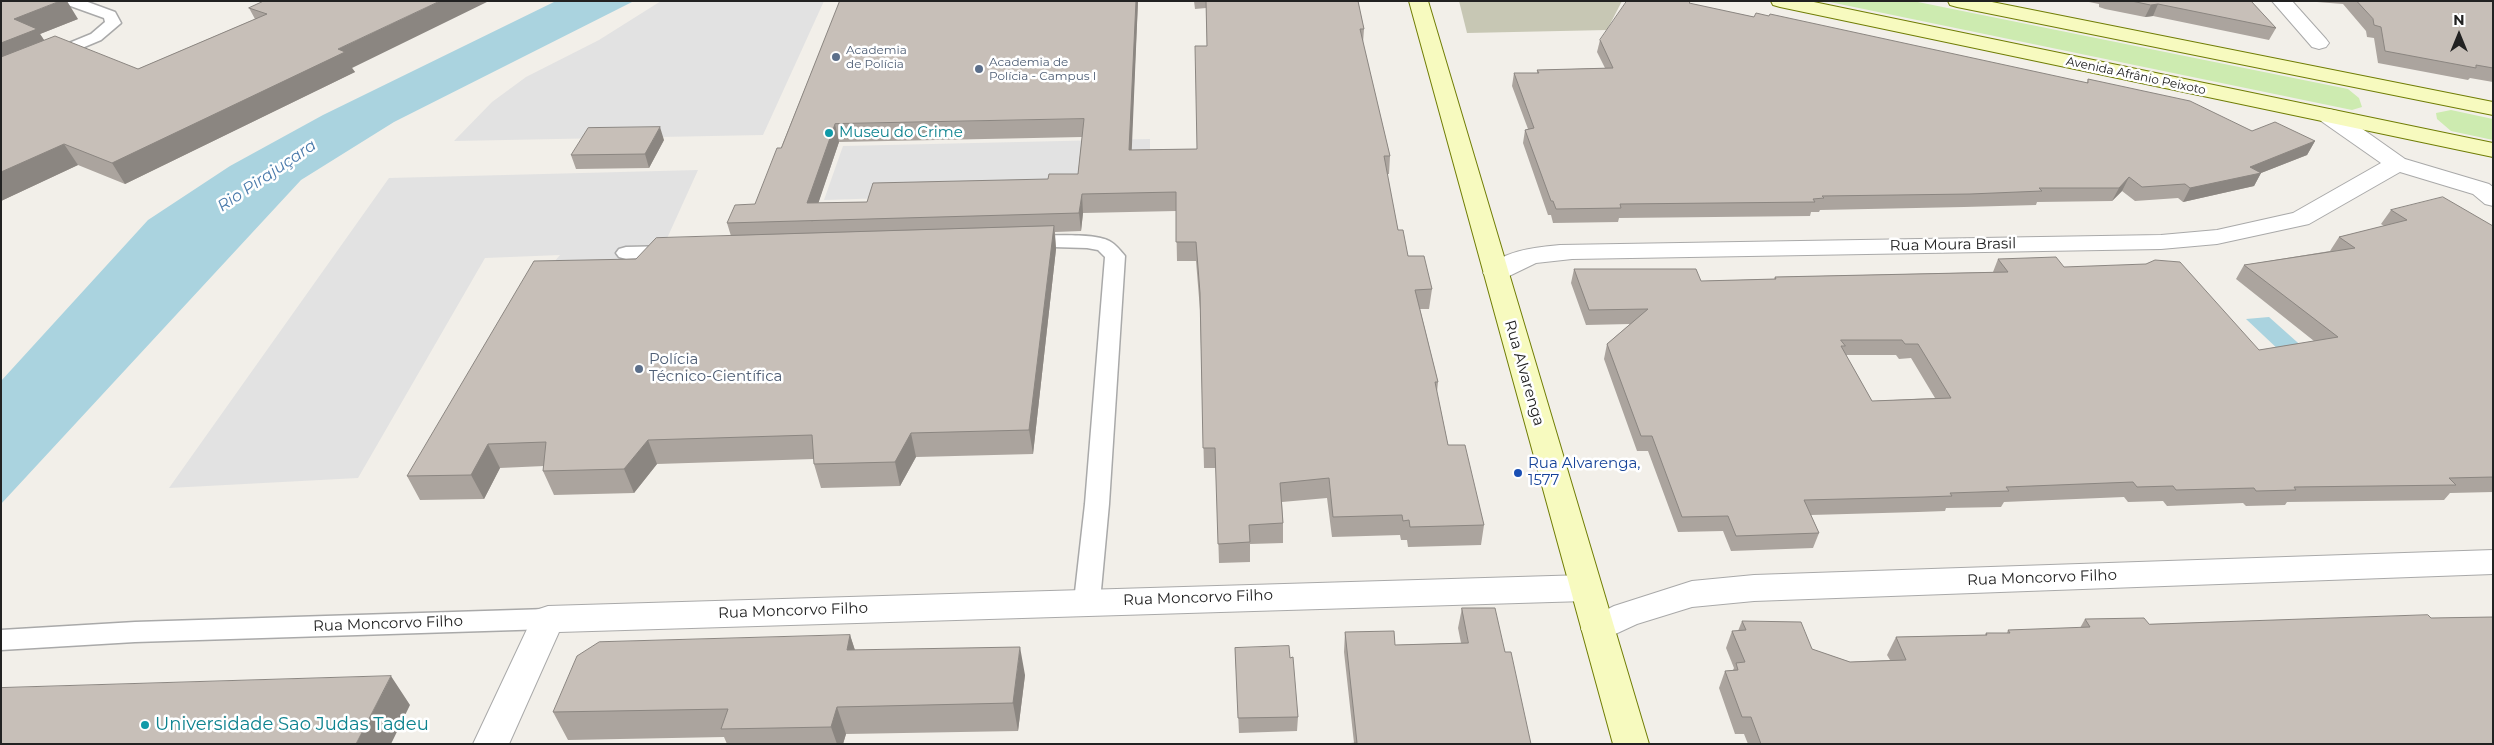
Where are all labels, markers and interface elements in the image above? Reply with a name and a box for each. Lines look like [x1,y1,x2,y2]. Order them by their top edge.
north arrow [2434,10,2484,60]
text: N [2453,11,2465,29]
place label: Academia de Polícia [846,43,907,71]
marker: Academia de Polícia [830,51,842,63]
street label: Avenida Afrânio Peixoto [2065,54,2207,98]
place label: Academia de Polícia - Campus I [989,55,1096,83]
marker: Academia de Polícia - Campus I [973,63,985,75]
place label: Museu do Crime [839,124,963,142]
marker: Museu do Crime [823,127,835,139]
water label: Rio Pirajuçara [214,136,320,216]
street label: Rua Moura Brasil [1890,235,2016,255]
street label: Rua Alvarenga [1500,318,1548,428]
place label: Polícia Técnico-Científica [649,351,782,386]
marker: Polícia Técnico-Científica [633,363,645,375]
place label: Rua Alvarenga, 1577 [1528,455,1641,490]
marker: Rua Alvarenga, 1577 [1512,467,1524,479]
street label: Rua Moncorvo Filho [1967,566,2117,590]
street label: Rua Moncorvo Filho [1123,586,1273,610]
street label: Rua Moncorvo Filho [718,599,868,623]
street label: Rua Moncorvo Filho [313,612,463,636]
place label: Universidade Sao Judas Tadeu [155,714,429,736]
marker: Universidade Sao Judas Tadeu [139,719,151,731]

